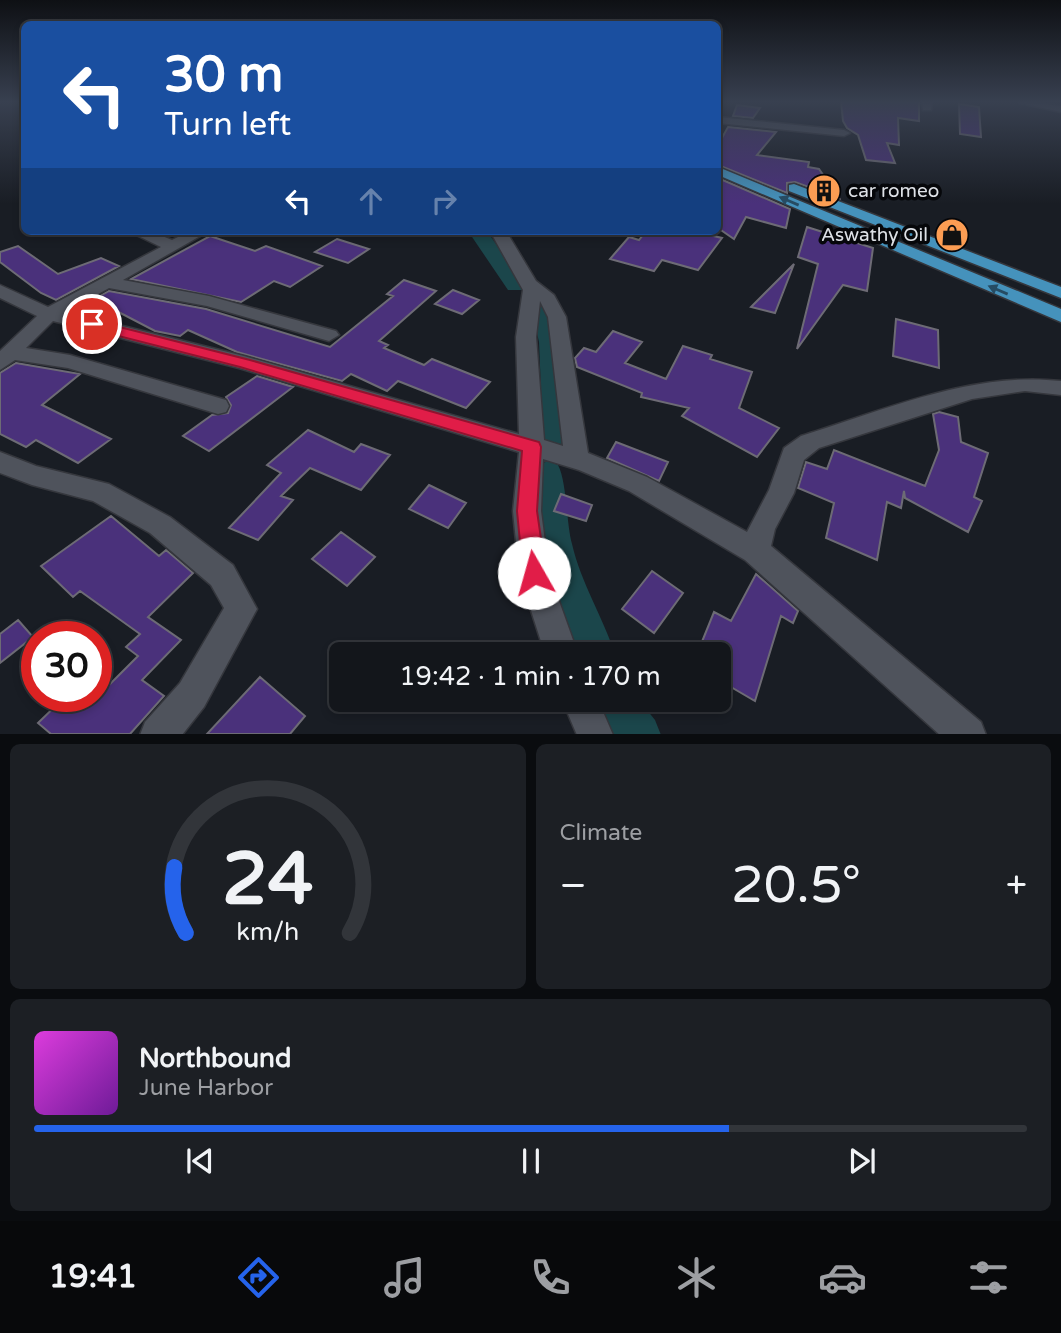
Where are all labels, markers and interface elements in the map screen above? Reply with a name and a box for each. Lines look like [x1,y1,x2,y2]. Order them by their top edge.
text: 30 m [164,46,283,105]
icon: left [49,49,140,140]
text: Turn left [164,106,291,144]
building icon: car romeo [805,172,843,210]
place label: car romeo [848,180,939,202]
icon: left [279,182,317,220]
icon: ahead [352,182,390,220]
icon: right [425,182,463,220]
one-way arrow [778,195,799,206]
shop icon: Aswathy Oil [933,216,971,254]
place label: Aswathy Oil [821,224,928,246]
one-way arrow [988,284,1008,296]
pin [62,294,122,354]
icon: arrive [73,305,111,343]
position arrow [497,536,571,610]
speed limit sign: 30 [21,621,112,712]
text: 19:42 · 1 min · 170 m [399,661,661,692]
text: Climate [560,819,642,847]
text: 24 [222,836,313,924]
text: 20.5° [731,854,861,917]
text: − [560,863,587,909]
text: + [1006,863,1027,909]
text: km/h [236,916,299,946]
text: Northbound [139,1043,291,1074]
text: June Harbor [139,1074,273,1102]
icon: previous [181,1142,219,1180]
icon: pause [512,1142,550,1180]
icon: next [843,1142,881,1180]
icon: directions [234,1253,283,1302]
icon: music [380,1253,429,1302]
icon: phone [526,1253,575,1302]
icon: climate [672,1253,721,1302]
icon: car [818,1253,867,1302]
icon: filters [964,1253,1013,1302]
text: 19:41 [48,1258,137,1296]

